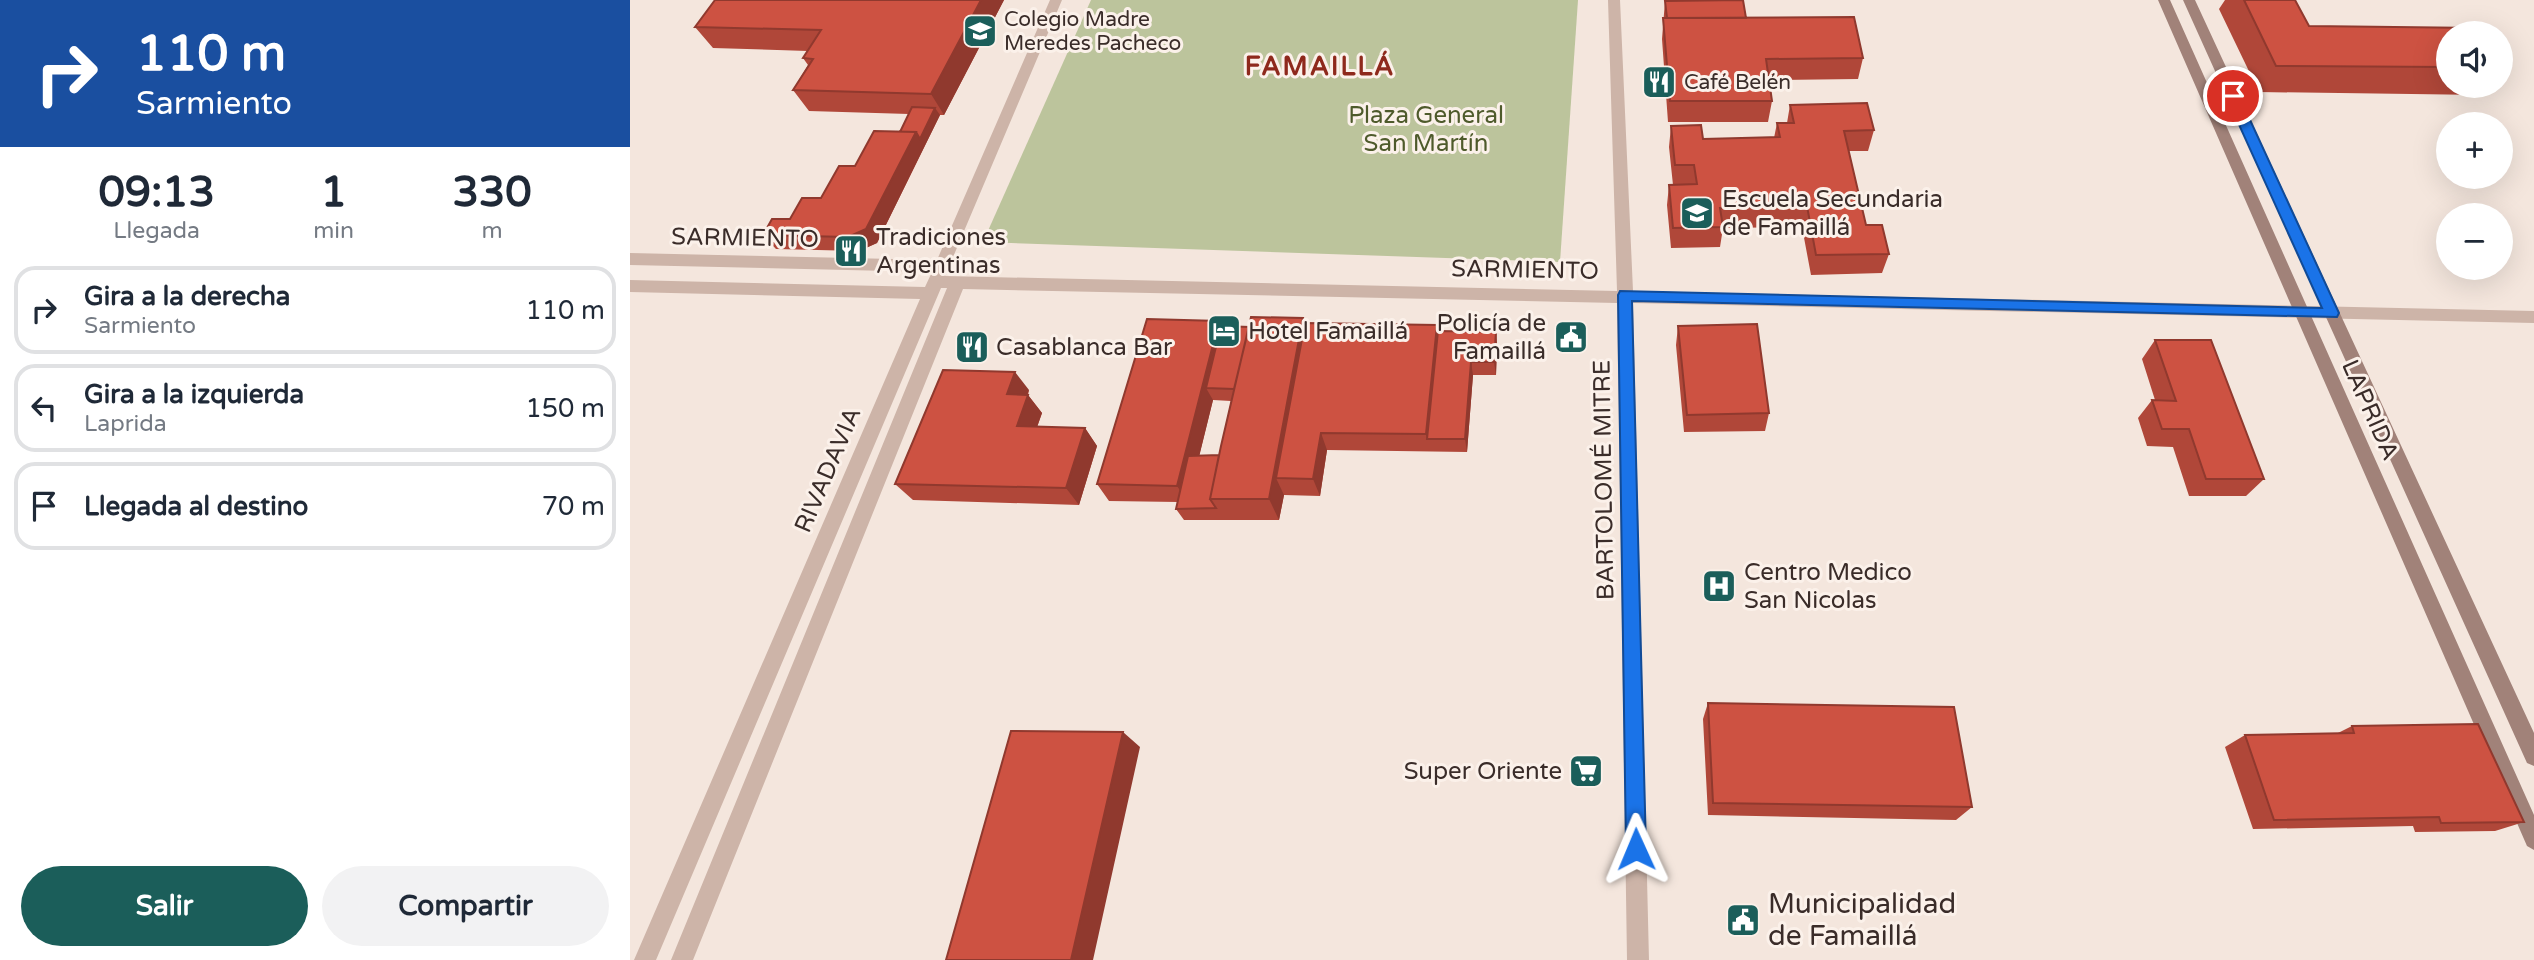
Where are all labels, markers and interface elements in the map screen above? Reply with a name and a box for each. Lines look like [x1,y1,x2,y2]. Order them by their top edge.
place label: Colegio Madre Meredes Pacheco [1004,7,1181,56]
school or university icon: Colegio Madre Meredes Pacheco [961,12,999,50]
map controls [2436,21,2513,280]
button: sound [2436,21,2513,98]
text: 110 m [136,25,286,84]
icon: right [21,28,112,119]
district label: FAMAILLÁ [1245,50,1395,82]
restaurant icon: Café Belén [1640,63,1678,101]
pin [2203,66,2263,126]
place label: Café Belén [1684,70,1791,95]
icon: arrive [2214,77,2252,115]
text: Sarmiento [136,85,292,123]
park label: Plaza General San Martín [1348,101,1504,158]
button: + [2436,112,2513,189]
text: 09:13 [98,167,215,218]
text: 1 [320,167,347,218]
text: 330 [452,167,532,218]
place label: Escuela Secundaria de Famaillá [1722,185,1943,242]
school or university icon: Escuela Secundaria de Famaillá [1678,194,1716,232]
button: − [2436,203,2513,280]
text: Llegada [113,217,200,245]
text: min [313,217,354,245]
text: m [481,217,503,245]
street label: SARMIENTO [671,222,819,254]
place label: Tradiciones Argentinas [876,223,1006,280]
restaurant icon: Tradiciones Argentinas [832,232,870,270]
street label: SARMIENTO [1451,254,1599,286]
text: Gira a la derecha [84,281,290,312]
icon: right [25,291,63,329]
text: 110 m [525,295,605,326]
place label: Policía de Famaillá [1436,309,1546,366]
text: Sarmiento [84,312,196,340]
hotel icon: Hotel Famaillá [1205,312,1243,350]
place label: Hotel Famaillá [1248,317,1408,346]
public building icon: Policía de Famaillá [1552,318,1590,356]
restaurant icon: Casablanca Bar [953,328,991,366]
place label: Casablanca Bar [996,333,1173,362]
street label: LAPRIDA [2335,355,2405,465]
street label: BARTOLOMÉ MITRE [1586,360,1621,600]
text: Gira a la izquierda [84,379,304,410]
icon: left [25,389,63,427]
text: 150 m [525,393,605,424]
street label: RIVADAVIA [789,403,867,537]
text: Laprida [84,410,167,438]
icon: arrive [25,487,63,525]
text: Llegada al destino [84,491,308,522]
text: 70 m [542,491,605,522]
place label: Centro Medico San Nicolas [1744,558,1912,615]
hospital icon: Centro Medico San Nicolas [1700,567,1738,605]
supermarket icon: Super Oriente [1567,752,1605,790]
place label: Super Oriente [1404,757,1562,786]
position arrow [1599,812,1673,886]
button: Salir [21,866,308,946]
button: Compartir [322,866,609,946]
place label: Municipalidad de Famaillá [1768,887,1956,953]
public building icon: Municipalidad de Famaillá [1724,901,1762,939]

